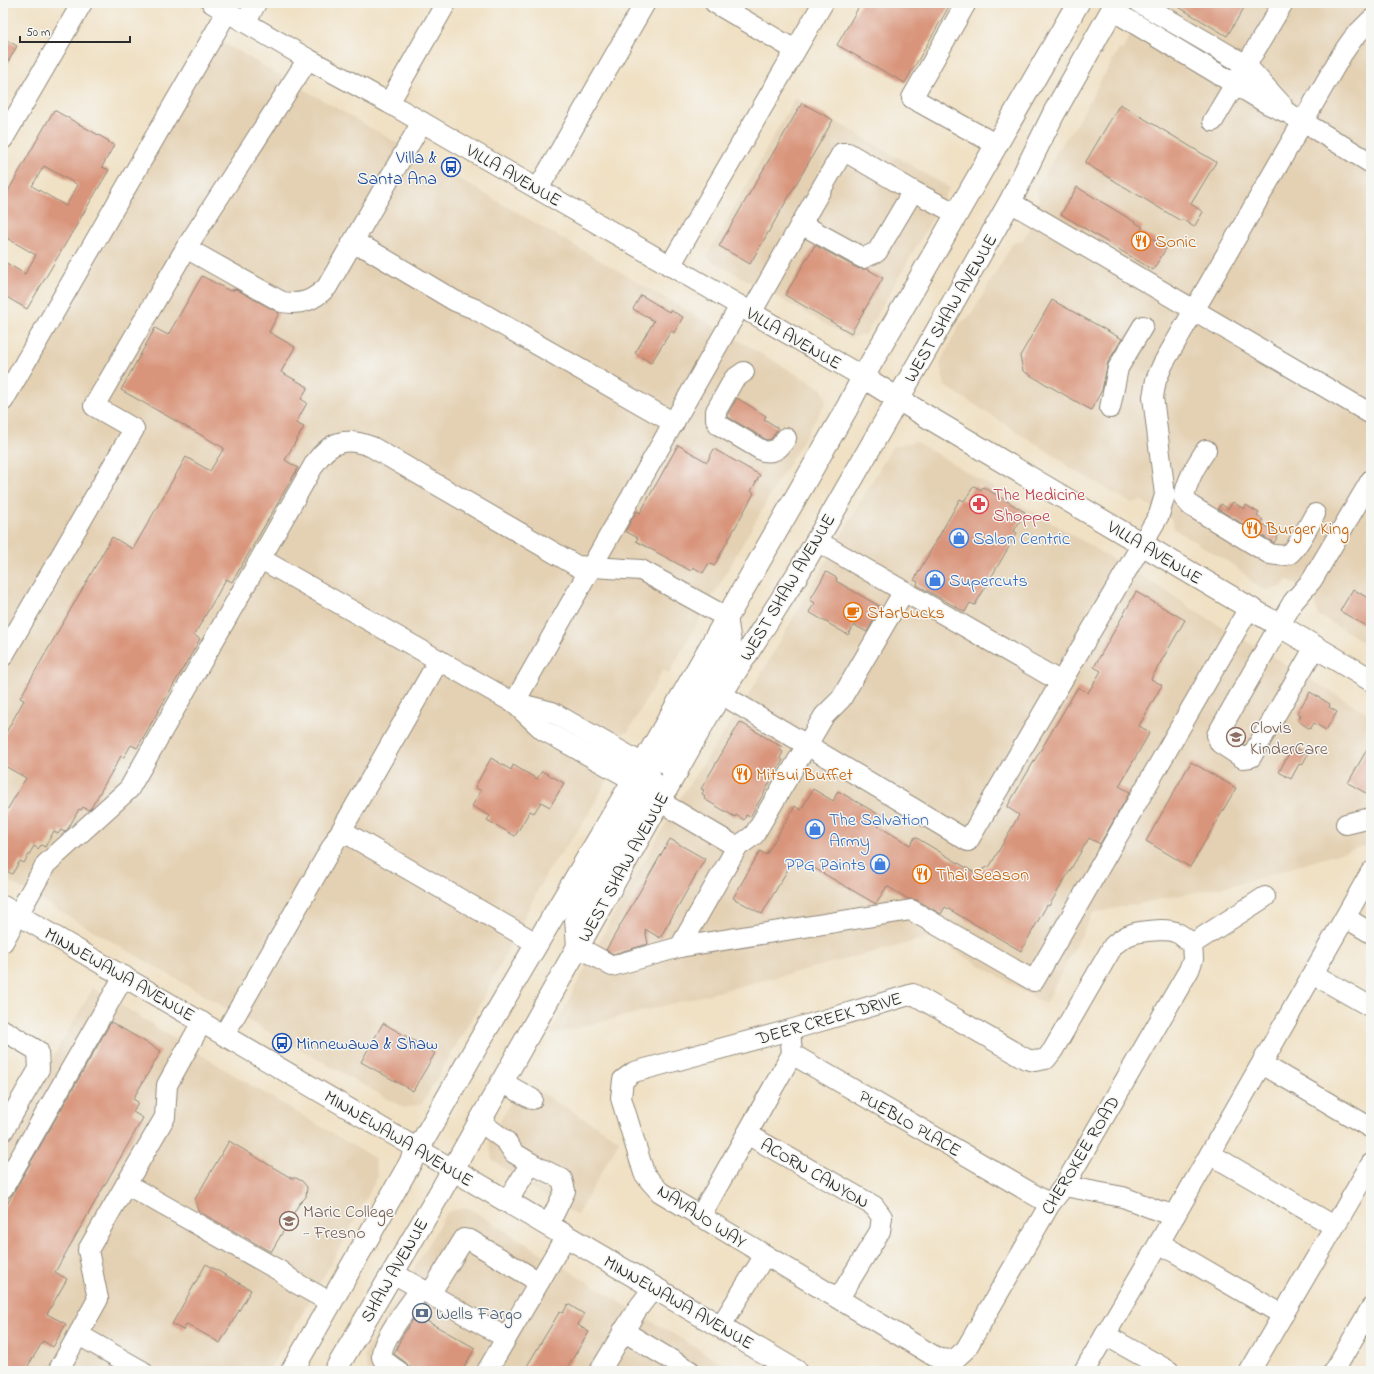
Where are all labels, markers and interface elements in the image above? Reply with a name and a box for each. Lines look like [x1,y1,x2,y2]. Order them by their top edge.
scale bar [20,18,130,44]
text: 50 m [26,24,50,42]
street label: VILLA AVENUE [460,138,566,215]
place label: Villa & Santa Ana [357,146,437,193]
bus stop icon: Villa & Santa Ana [440,156,462,178]
street label: WEST SHAW AVENUE [899,230,1005,388]
restaurant icon: Sonic [1130,230,1152,252]
place label: Sonic [1155,230,1196,256]
street label: VILLA AVENUE [740,301,846,378]
place label: The Medicine Shoppe [993,483,1086,530]
pharmacy icon: The Medicine Shoppe [968,493,990,515]
street label: WEST SHAW AVENUE [734,509,843,667]
street label: VILLA AVENUE [1101,515,1206,592]
restaurant icon: Burger King [1241,517,1263,539]
place label: Burger King [1265,517,1349,544]
shop icon: Salon Centric [948,527,970,549]
place label: Salon Centric [973,527,1070,553]
shop icon: Supercuts [924,569,946,591]
place label: Supercuts [949,569,1028,595]
cafe icon: Starbucks [842,601,864,623]
place label: Starbucks [867,601,945,627]
place label: Clovis KinderCare [1250,716,1329,763]
school or university icon: Clovis KinderCare [1225,726,1247,748]
restaurant icon: Mitsui Buffet [731,763,753,785]
place label: Mitsui Buffet [756,763,853,789]
street label: WEST SHAW AVENUE [573,788,677,948]
place label: The Salvation Army [829,808,929,855]
shop icon: The Salvation Army [804,818,826,840]
place label: PPG Paints [785,853,866,879]
shop icon: PPG Paints [869,853,891,875]
restaurant icon: Thai Season [911,863,933,885]
place label: Thai Season [936,863,1029,889]
street label: MINNEWAWA AVENUE [39,922,199,1029]
street label: DEER CREEK DRIVE [753,987,905,1053]
bus stop icon: Minnewawa & Shaw [271,1032,293,1054]
place label: Minnewawa & Shaw [296,1032,438,1058]
street label: MINNEWAWA AVENUE [318,1085,478,1195]
street label: PUEBLO PLACE [853,1085,965,1165]
street label: CHEROKEE ROAD [1036,1092,1127,1220]
street label: ACORN CANYON [755,1133,873,1216]
street label: NAVAJO WAY [651,1179,751,1257]
place label: Maric College - Fresno [303,1200,395,1247]
school or university icon: Maric College - Fresno [278,1210,300,1232]
street label: SHAW AVENUE [355,1214,436,1328]
street label: MINNEWAWA AVENUE [598,1250,758,1357]
bank icon: Wells Fargo [411,1302,433,1324]
place label: Wells Fargo [436,1302,522,1329]

